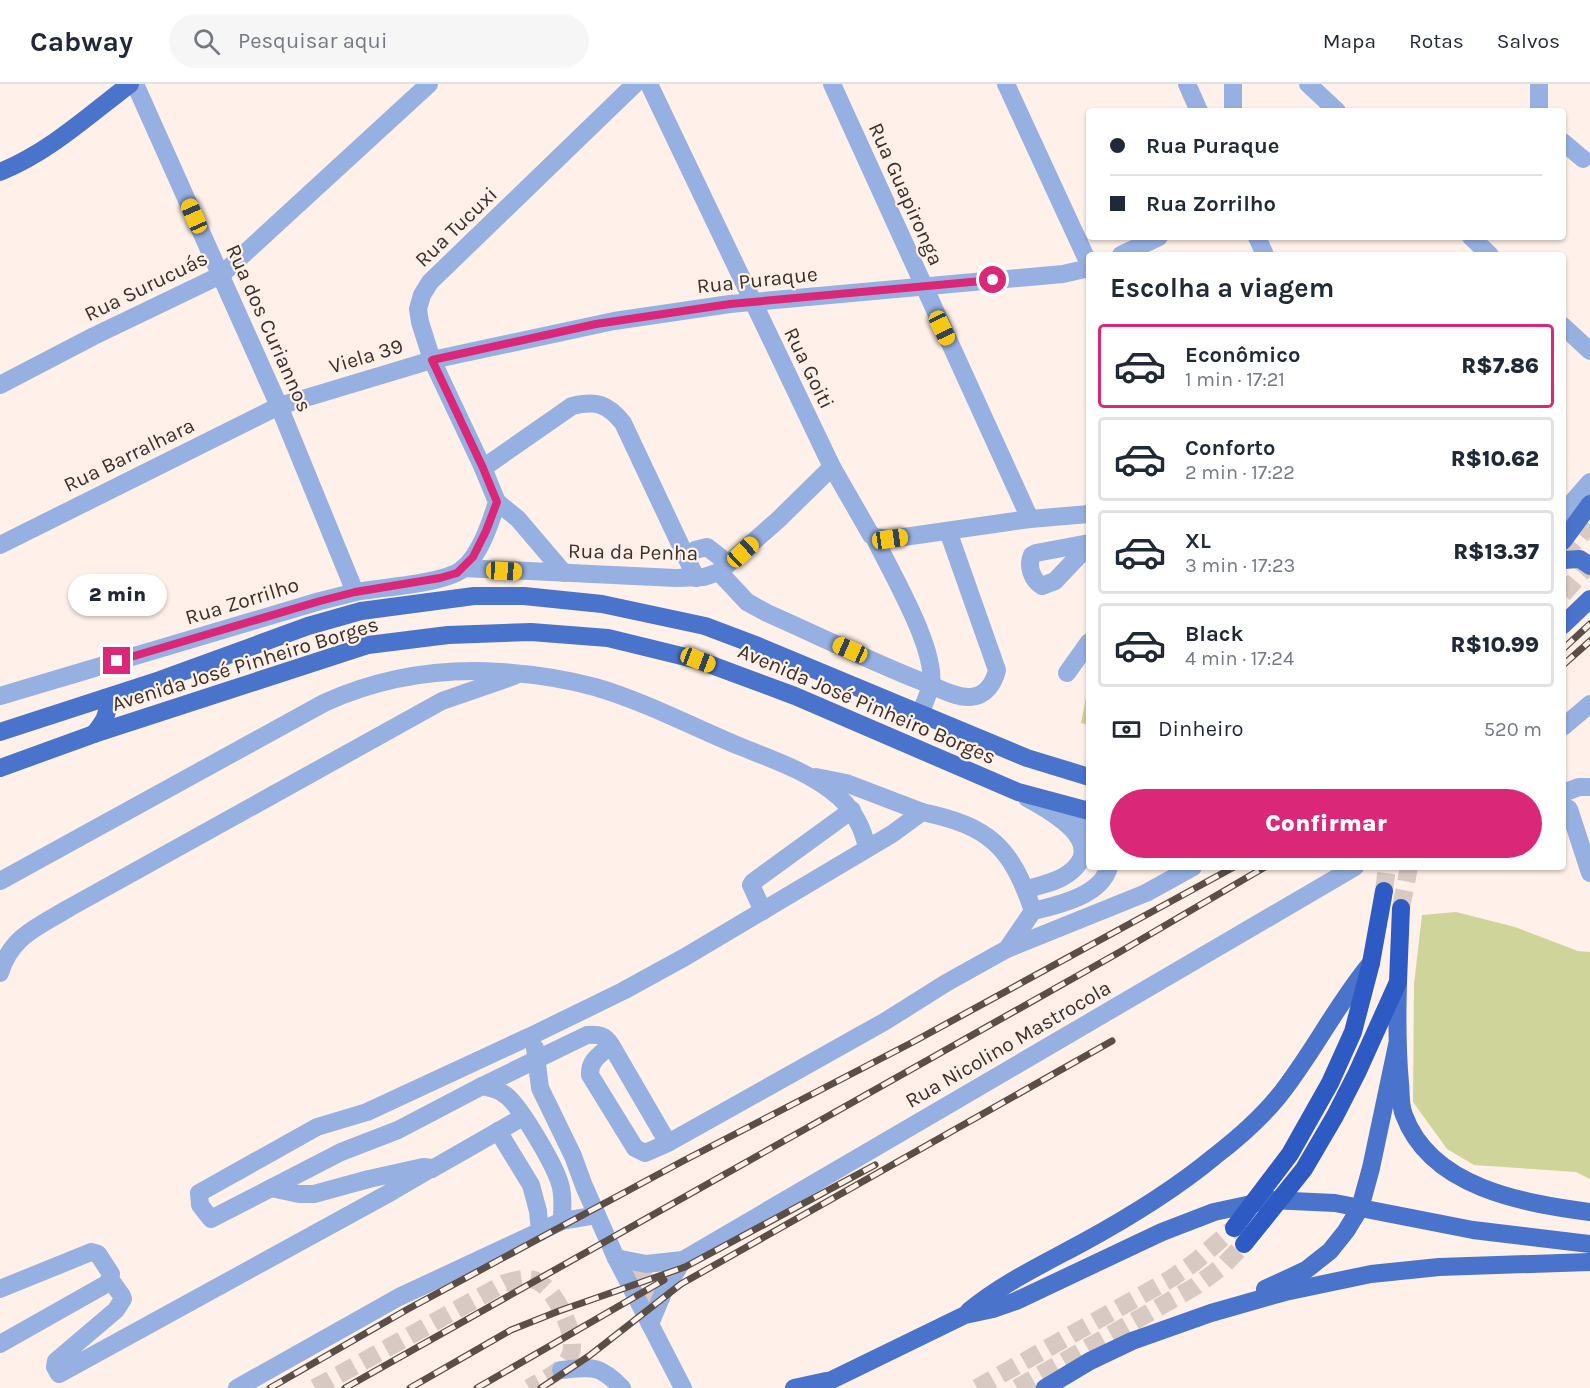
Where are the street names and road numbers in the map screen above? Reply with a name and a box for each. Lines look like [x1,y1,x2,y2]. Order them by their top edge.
street label: Rua Guapironga [864,119,948,269]
street label: Rua Tucuxi [410,182,502,272]
street label: Rua dos Curiannos [221,240,317,416]
street label: Rua Surucuás [81,246,211,326]
street label: Rua Puraque [695,262,819,298]
street label: Rua Goiti [779,323,839,413]
street label: Viela 39 [326,333,406,379]
street label: Rua Barralhara [60,413,198,497]
street label: Rua da Penha [568,539,698,565]
street label: Rua Zorrilho [182,572,302,630]
street label: Avenida José Pinheiro Borges [109,612,381,716]
street label: Avenida José Pinheiro Borges [735,639,999,769]
street label: Rua Nicolino Mastrocola [901,975,1115,1113]

